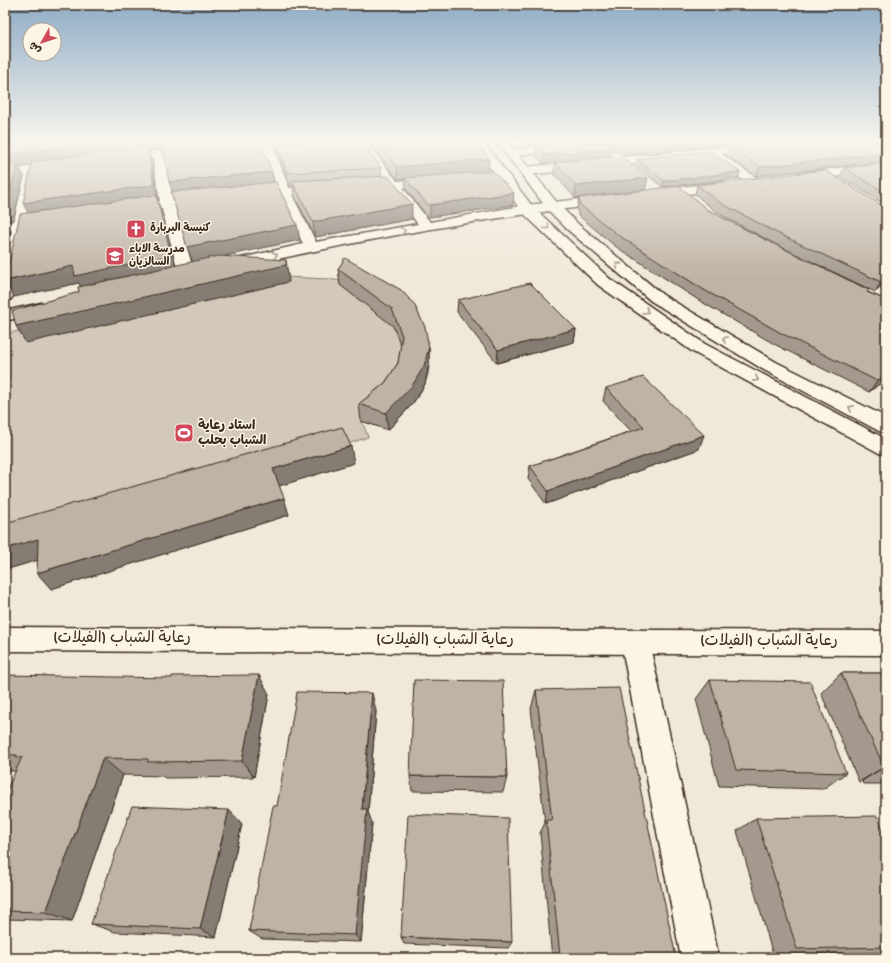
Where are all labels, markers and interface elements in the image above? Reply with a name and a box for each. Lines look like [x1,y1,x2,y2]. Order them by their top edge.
north arrow [22,22,62,62]
text: ش [27,39,44,56]
church icon: كنيسة البربارة [125,218,147,240]
place label: كنيسة البربارة [150,222,210,235]
one-way arrow [542,223,550,230]
one-way arrow [400,227,406,236]
place label: مدرسة الاباء السالزيان [129,243,185,269]
school or university icon: مدرسة الاباء السالزيان [104,245,126,267]
one-way arrow [272,251,278,259]
one-way arrow [616,263,623,270]
one-way arrow [641,306,648,313]
one-way arrow [722,336,729,344]
one-way arrow [752,374,759,382]
one-way arrow [848,405,855,413]
place label: استاد رعاية الشباب بحلب [198,418,266,449]
sports icon: استاد رعاية الشباب بحلب [173,422,195,444]
street label: رعاية الشباب (الفيلات) [53,629,191,649]
street label: رعاية الشباب (الفيلات) [376,631,514,651]
street label: رعاية الشباب (الفيلات) [700,632,838,652]

